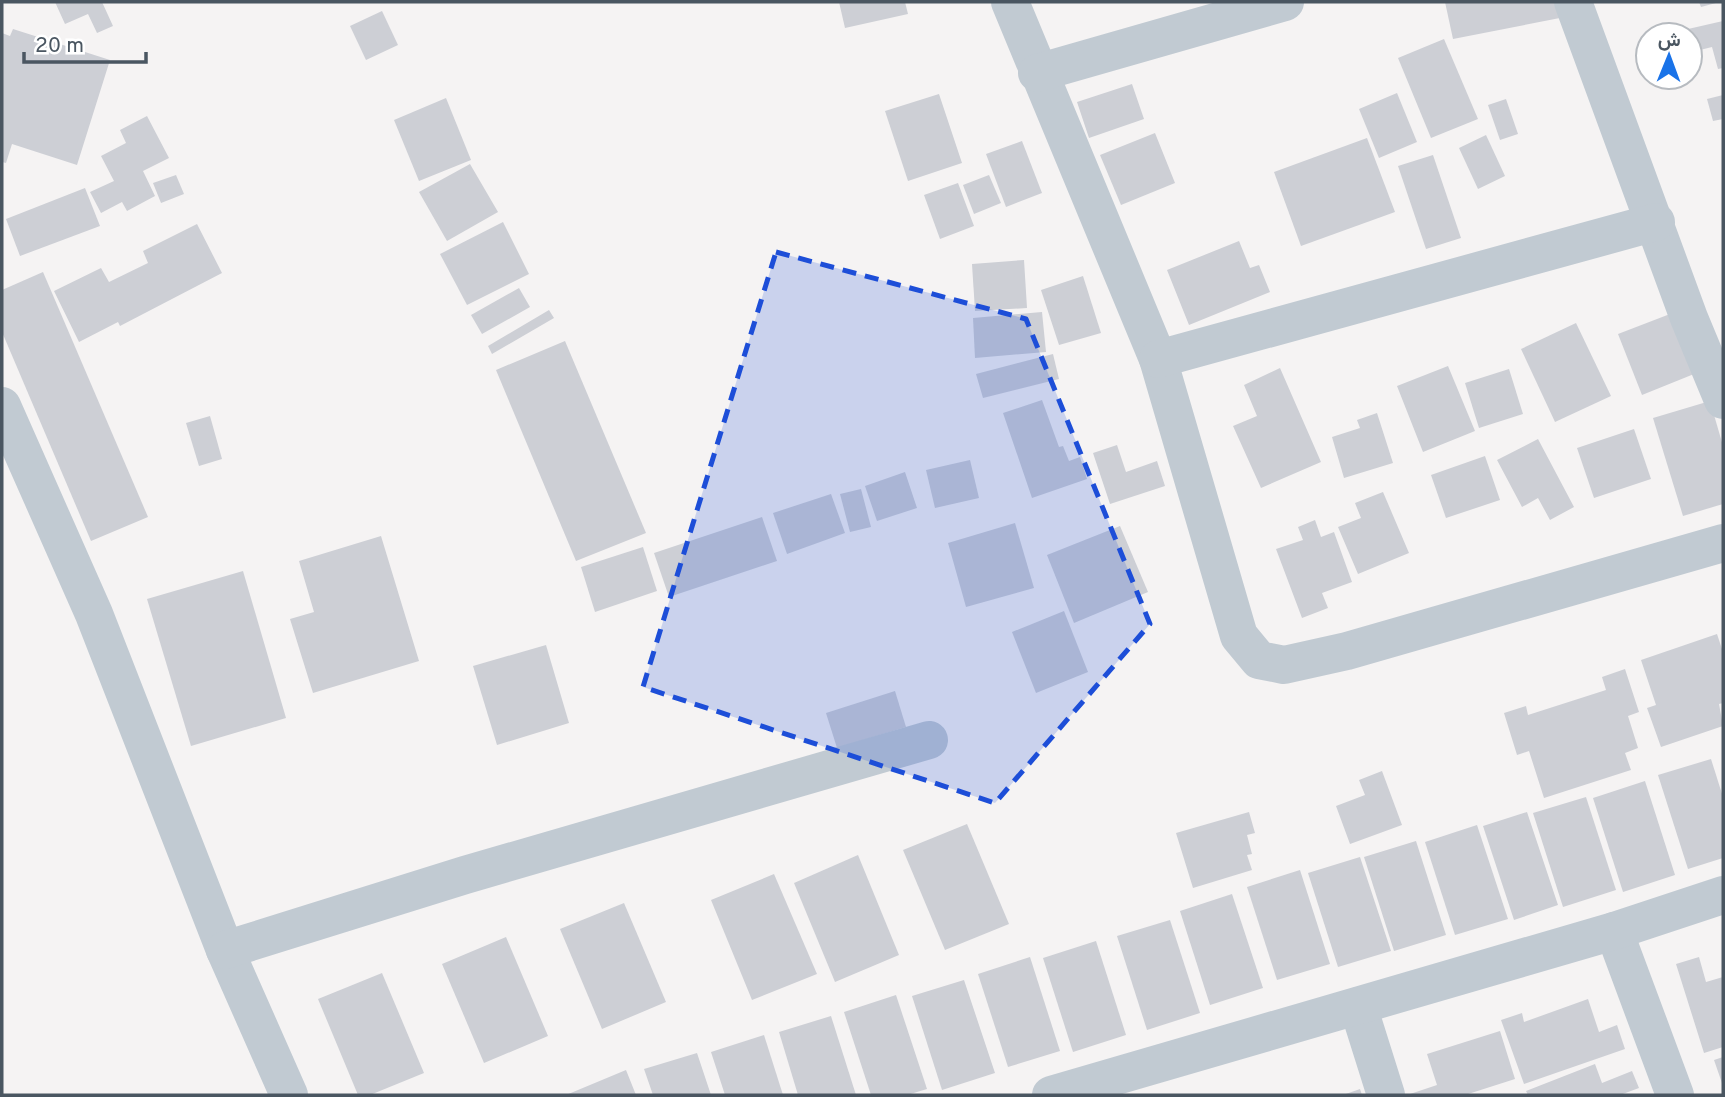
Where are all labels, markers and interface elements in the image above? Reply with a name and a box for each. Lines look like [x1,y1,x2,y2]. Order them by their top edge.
scale bar [24,21,147,65]
north arrow [1634,21,1704,91]
text: ش [1658,29,1681,53]
text: 20 m [35,33,84,60]

